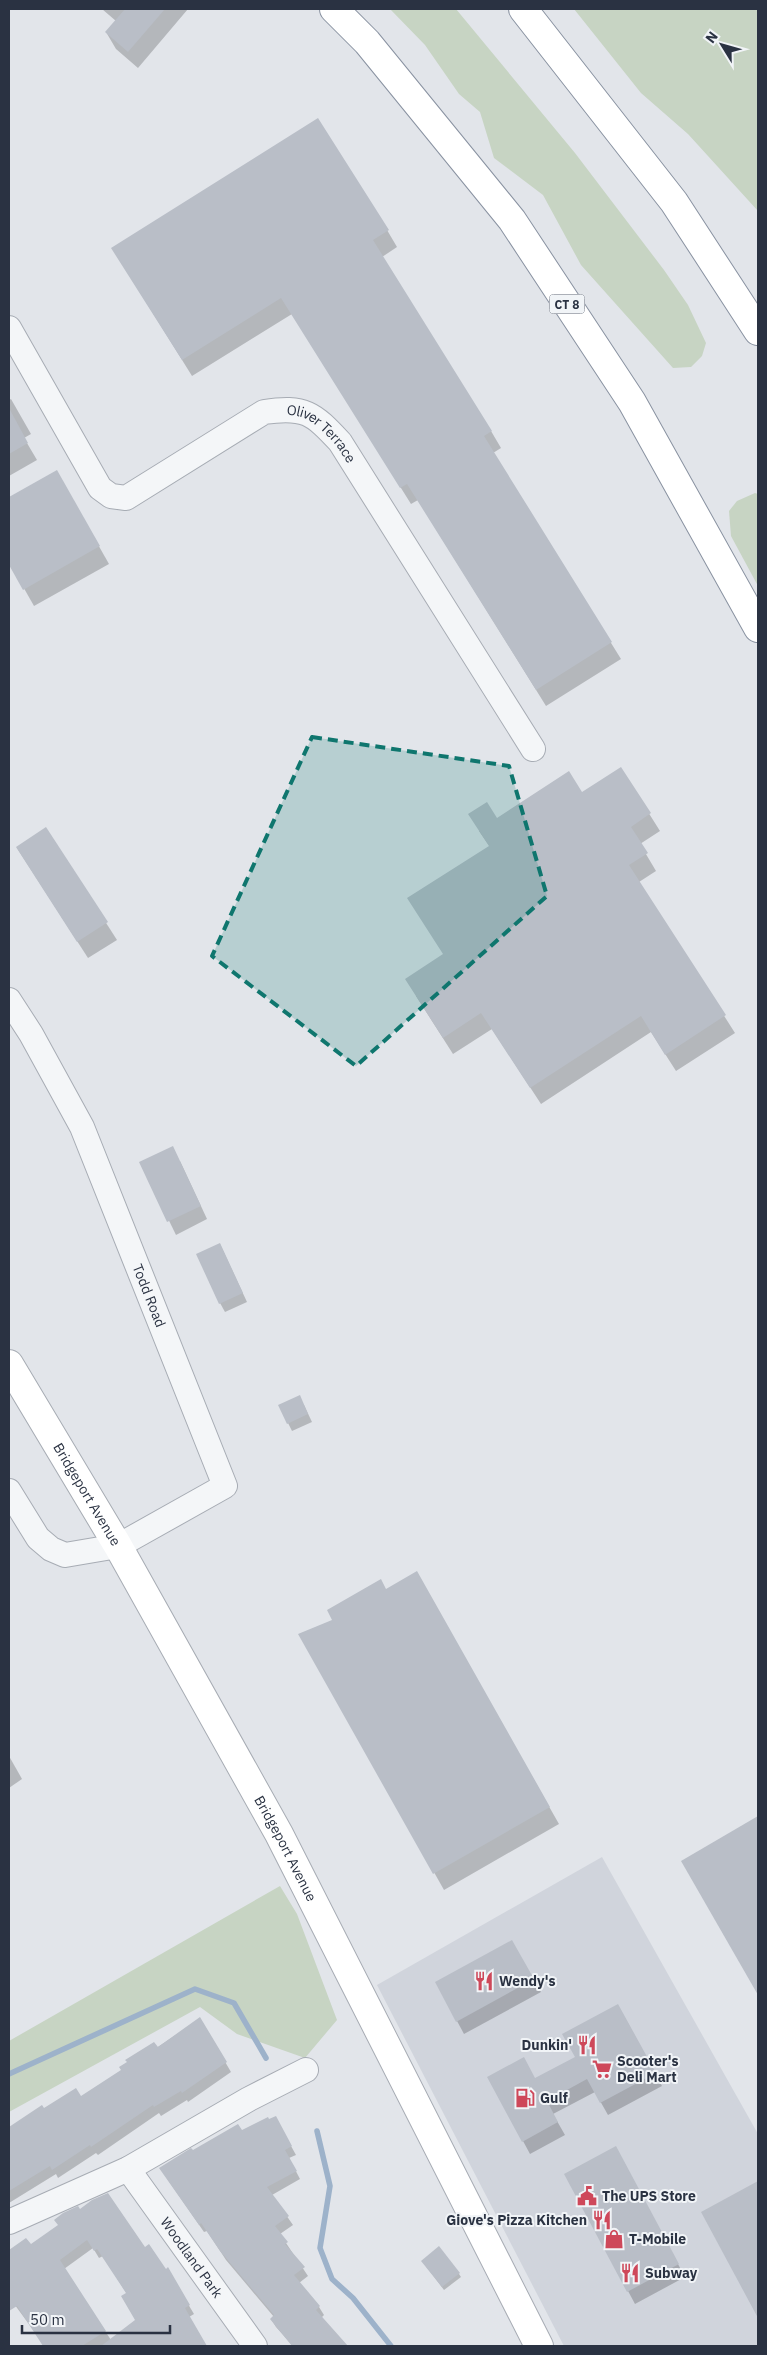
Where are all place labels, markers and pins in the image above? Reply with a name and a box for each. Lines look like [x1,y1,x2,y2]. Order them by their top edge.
restaurant icon: Wendy's [473,1970,495,1992]
place label: Wendy's [499,1972,556,1990]
restaurant icon: Dunkin' [576,2034,598,2056]
place label: Dunkin' [522,2036,572,2054]
place label: Scooter's Deli Mart [617,2052,679,2086]
supermarket icon: Scooter's Deli Mart [591,2058,613,2080]
fuel station icon: Gulf [514,2087,536,2109]
place label: Gulf [540,2089,568,2107]
public building icon: The UPS Store [576,2185,598,2207]
place label: The UPS Store [602,2187,696,2205]
restaurant icon: Giove's Pizza Kitchen [591,2209,613,2231]
place label: Giove's Pizza Kitchen [446,2211,587,2229]
shop icon: T-Mobile [603,2228,625,2250]
place label: T-Mobile [629,2230,686,2248]
restaurant icon: Subway [619,2262,641,2284]
place label: Subway [645,2264,698,2282]

